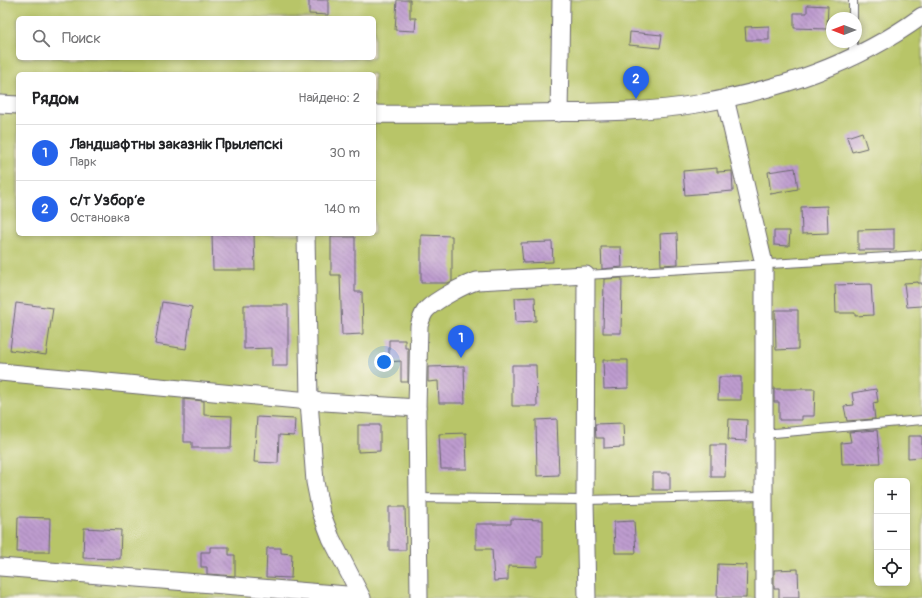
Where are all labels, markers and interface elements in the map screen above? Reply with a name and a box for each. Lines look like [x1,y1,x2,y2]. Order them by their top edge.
north arrow [826,12,862,48]
search box [16,16,376,60]
icon: search [30,27,52,49]
text: Поиск [62,29,101,48]
pin: 2 [623,66,649,99]
text: Рядом [32,88,79,109]
text: Найдено: 2 [298,90,360,106]
text: Ландшафтны заказнік Прылепскі [70,135,283,154]
text: 1 [42,145,48,161]
text: 30 m [330,145,360,161]
text: Парк [70,154,97,170]
text: с/т Узборʼе [70,191,145,210]
text: 2 [41,201,49,217]
text: 140 m [324,201,360,217]
text: Остановка [70,210,130,226]
pin: 1 [448,325,474,358]
your location [374,352,394,372]
map controls [874,478,910,586]
button: + [874,478,910,514]
button: − [874,514,910,550]
button: locate [874,550,910,586]

